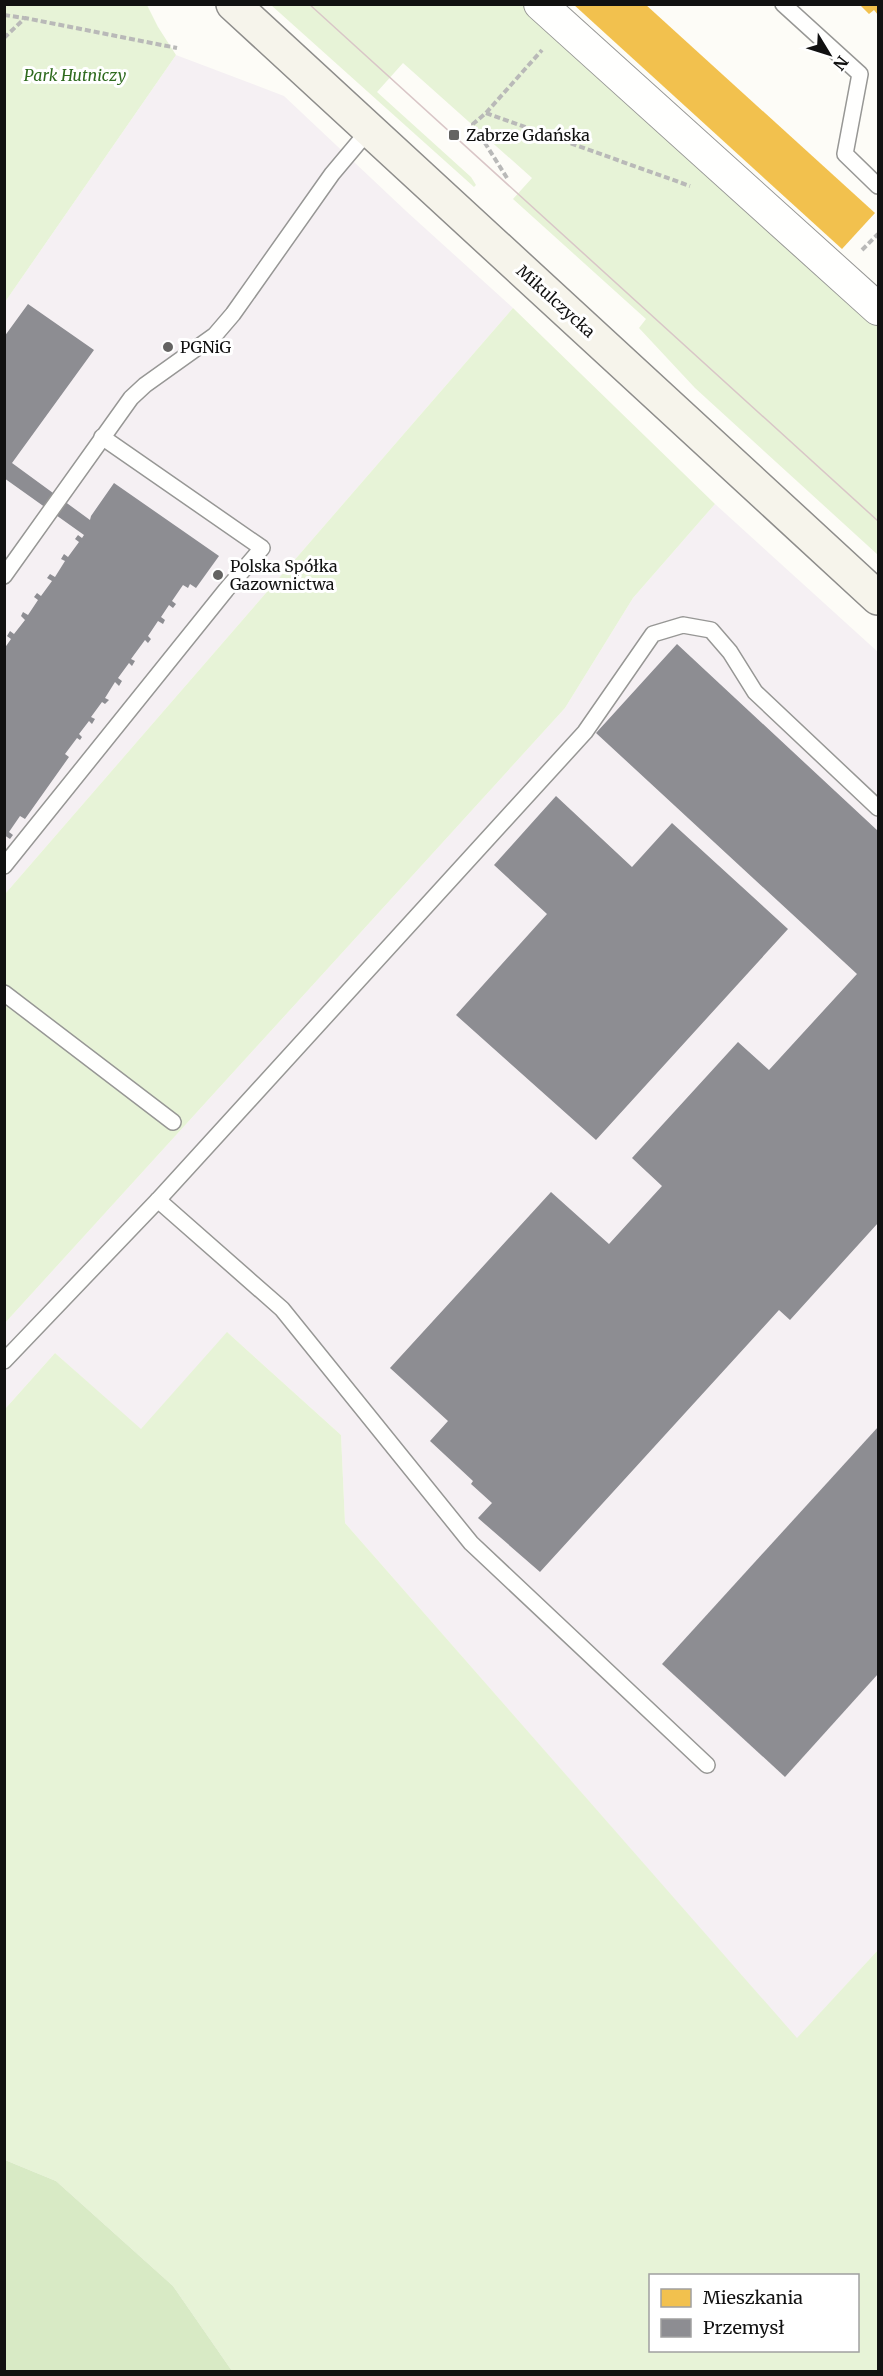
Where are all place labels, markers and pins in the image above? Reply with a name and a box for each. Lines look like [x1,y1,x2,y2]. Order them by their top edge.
place label: Zabrze Gdańska [466,125,590,145]
marker: Zabrze Gdańska [447,128,461,142]
place label: PGNiG [180,337,232,357]
marker: PGNiG [161,340,175,354]
place label: Polska Spółka Gazownictwa [230,556,338,594]
marker: Polska Spółka Gazownictwa [211,568,225,582]

